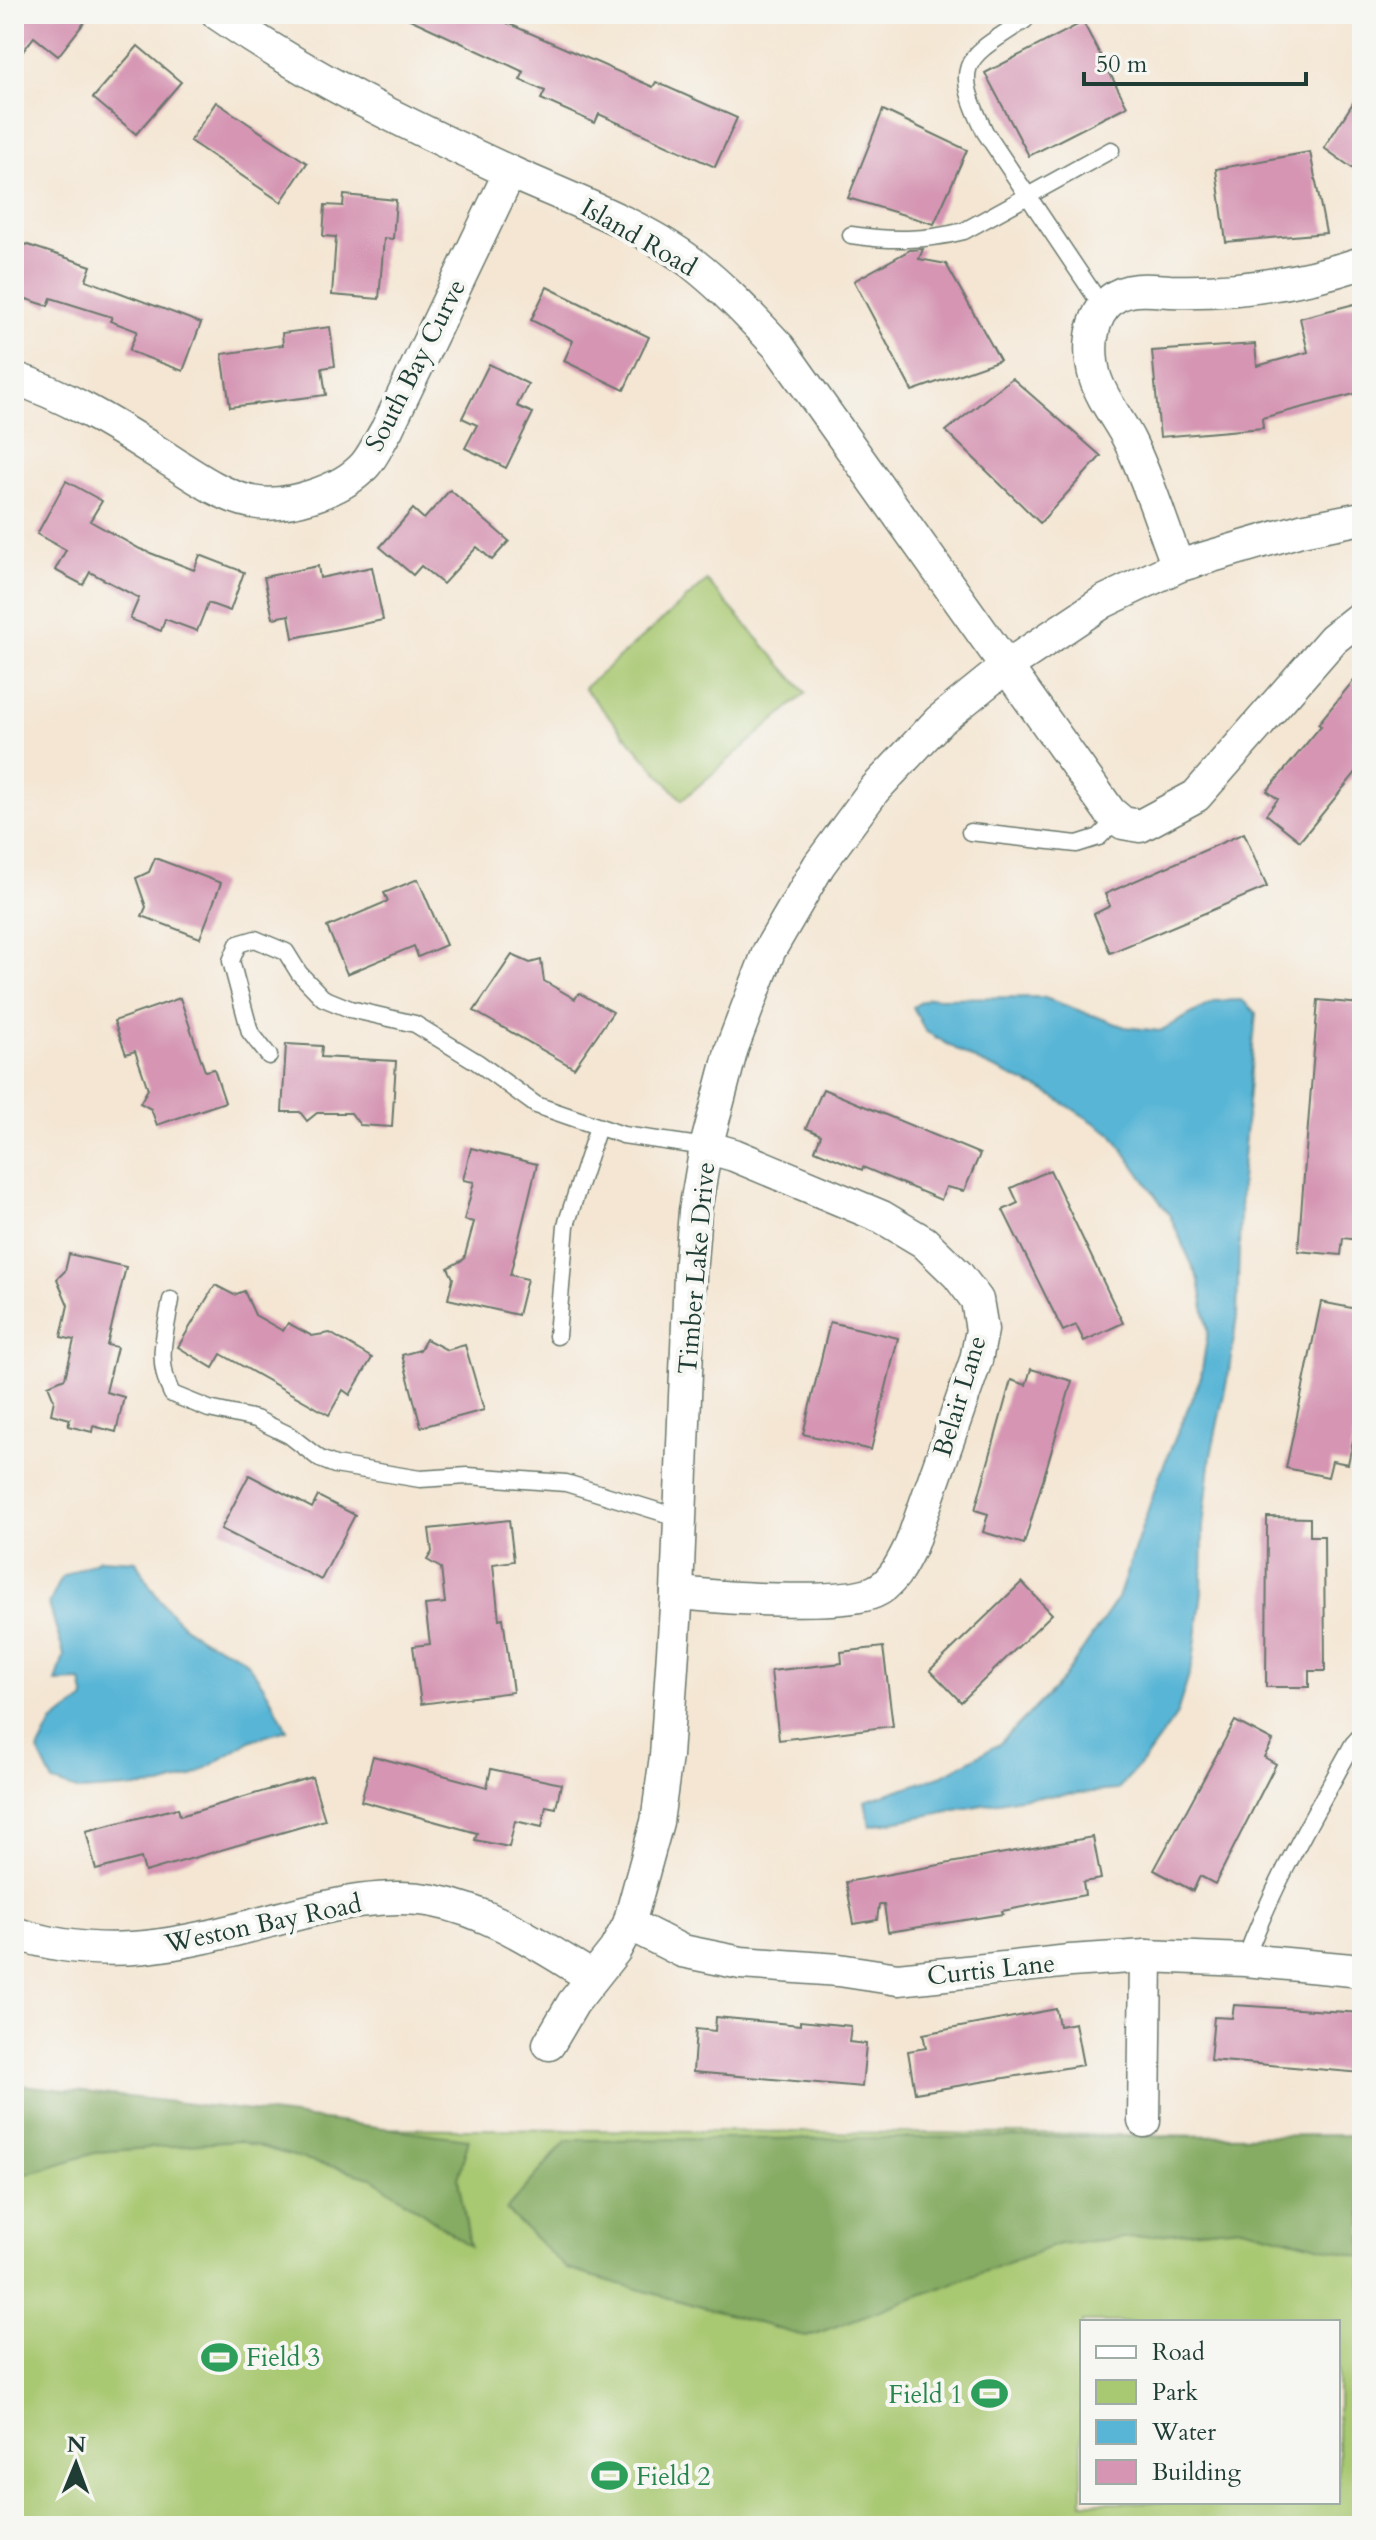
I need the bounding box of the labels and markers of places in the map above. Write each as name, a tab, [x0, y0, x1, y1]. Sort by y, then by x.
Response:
sports icon: Field 3	[201, 2338, 239, 2376]
place label: Field 3	[246, 2340, 321, 2375]
sports icon: Field 1	[970, 2375, 1008, 2413]
place label: Field 1	[888, 2377, 963, 2412]
sports icon: Field 2	[591, 2457, 629, 2495]
place label: Field 2	[636, 2459, 711, 2494]

